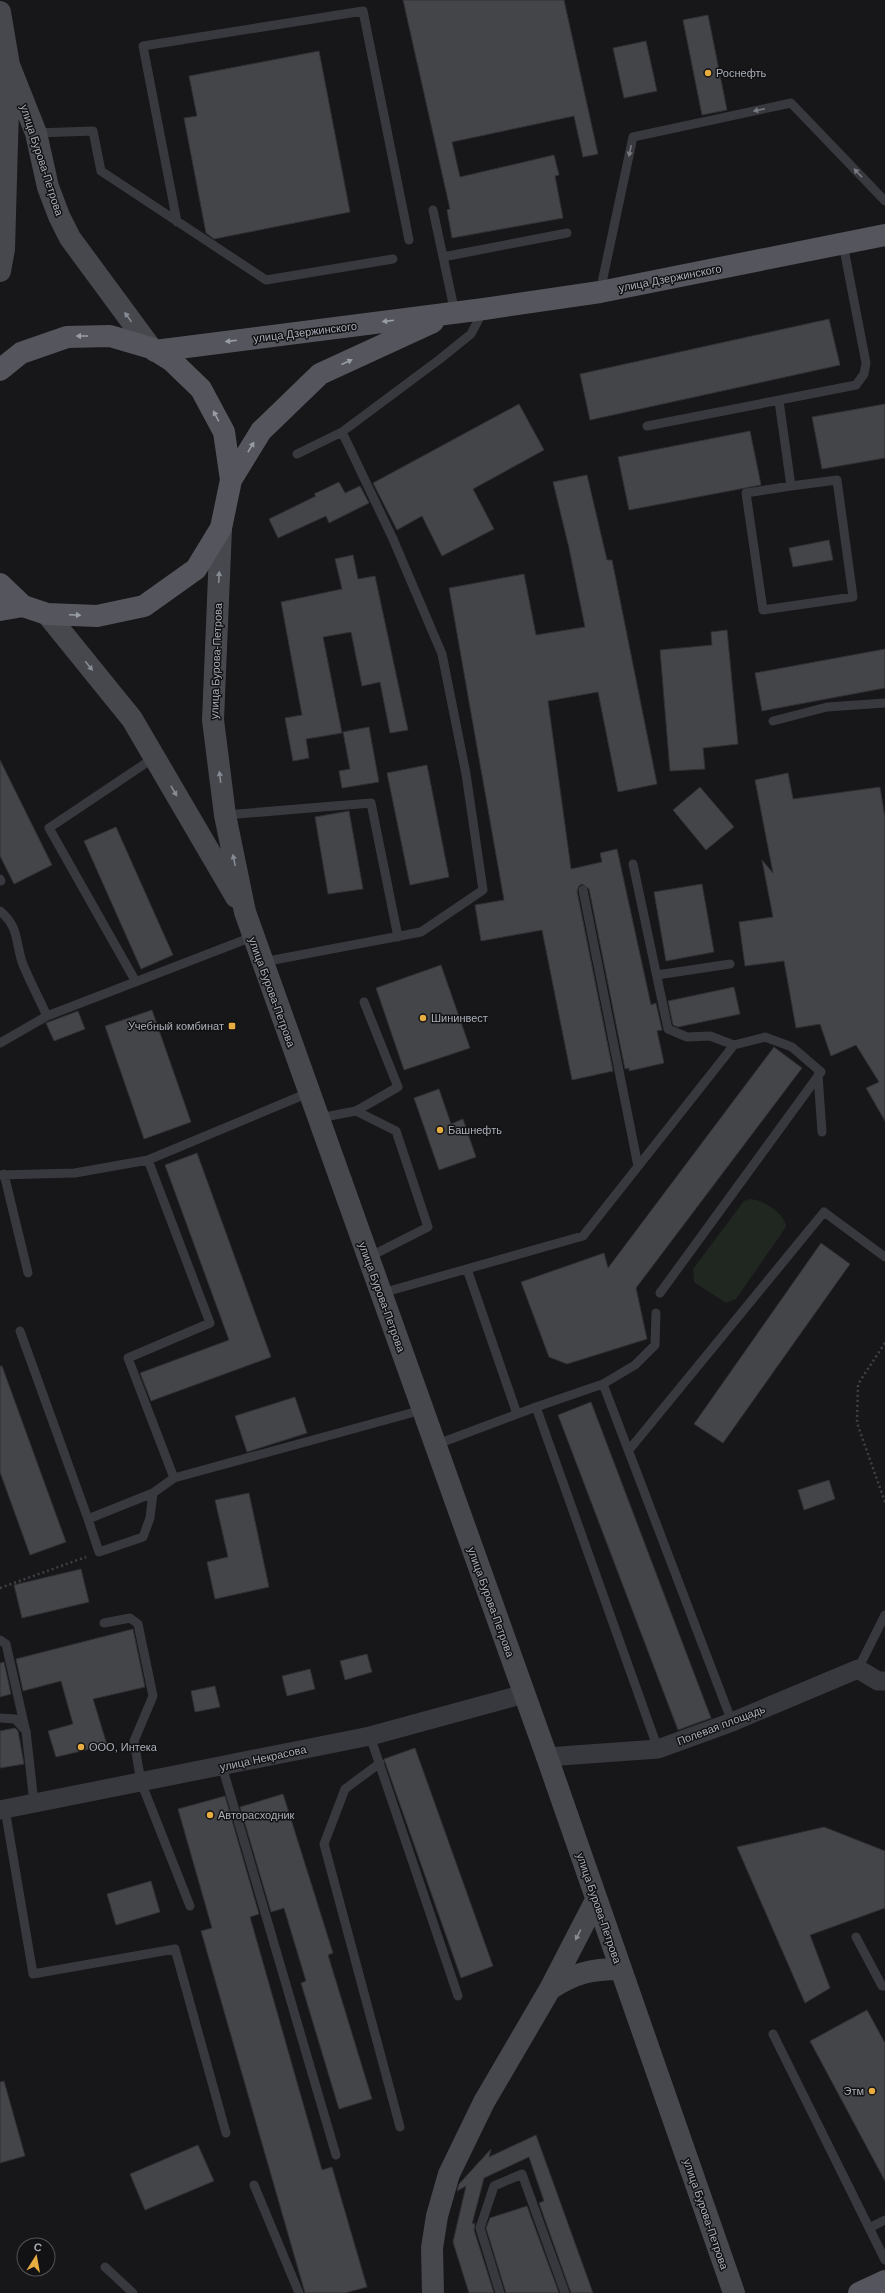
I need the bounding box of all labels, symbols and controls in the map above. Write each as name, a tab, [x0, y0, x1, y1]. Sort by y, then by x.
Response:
place label: Роснефть	[716, 67, 767, 79]
marker: Роснефть	[703, 68, 713, 78]
street label: улица Бурова-Петрова	[18, 103, 66, 218]
one-way arrow	[753, 107, 765, 113]
one-way arrow	[626, 145, 632, 157]
one-way arrow	[853, 168, 863, 178]
street label: улица Дзержинского	[618, 262, 722, 294]
one-way arrow	[124, 312, 132, 322]
one-way arrow	[382, 318, 394, 324]
street label: улица Дзержинского	[253, 320, 357, 344]
one-way arrow	[75, 333, 88, 339]
one-way arrow	[225, 338, 237, 345]
one-way arrow	[341, 359, 352, 365]
one-way arrow	[212, 410, 219, 422]
one-way arrow	[248, 441, 255, 453]
one-way arrow	[216, 570, 222, 583]
street label: улица Бурова-Петрова	[208, 602, 224, 719]
one-way arrow	[69, 612, 81, 619]
one-way arrow	[85, 660, 94, 671]
one-way arrow	[217, 771, 223, 783]
one-way arrow	[171, 785, 178, 797]
one-way arrow	[231, 854, 237, 867]
street label: улица Бурова-Петрова	[246, 935, 298, 1049]
place label: Шининвест	[431, 1012, 488, 1024]
marker: Шининвест	[418, 1013, 428, 1023]
place label: Учебный комбинат	[128, 1020, 224, 1032]
marker: Учебный комбинат	[227, 1021, 237, 1031]
place label: Башнефть	[448, 1124, 502, 1136]
marker: Башнефть	[435, 1125, 445, 1135]
street label: улица Бурова-Петрова	[356, 1240, 408, 1354]
street label: улица Бурова-Петрова	[465, 1545, 517, 1659]
street label: Полевая площадь	[675, 1703, 767, 1747]
place label: ООО, Интека	[89, 1741, 158, 1753]
marker: ООО, Интека	[76, 1742, 86, 1752]
street label: улица Некрасова	[219, 1743, 308, 1773]
place label: Авторасходник	[218, 1809, 295, 1821]
marker: Авторасходник	[205, 1810, 215, 1820]
street label: улица Бурова-Петрова	[574, 1851, 624, 1966]
one-way arrow	[575, 1929, 581, 1941]
place label: Этм	[843, 2085, 864, 2097]
marker: Этм	[867, 2086, 877, 2096]
street label: улица Бурова-Петрова	[681, 2157, 731, 2272]
north arrow	[16, 2237, 56, 2277]
text: С	[33, 2241, 43, 2254]

